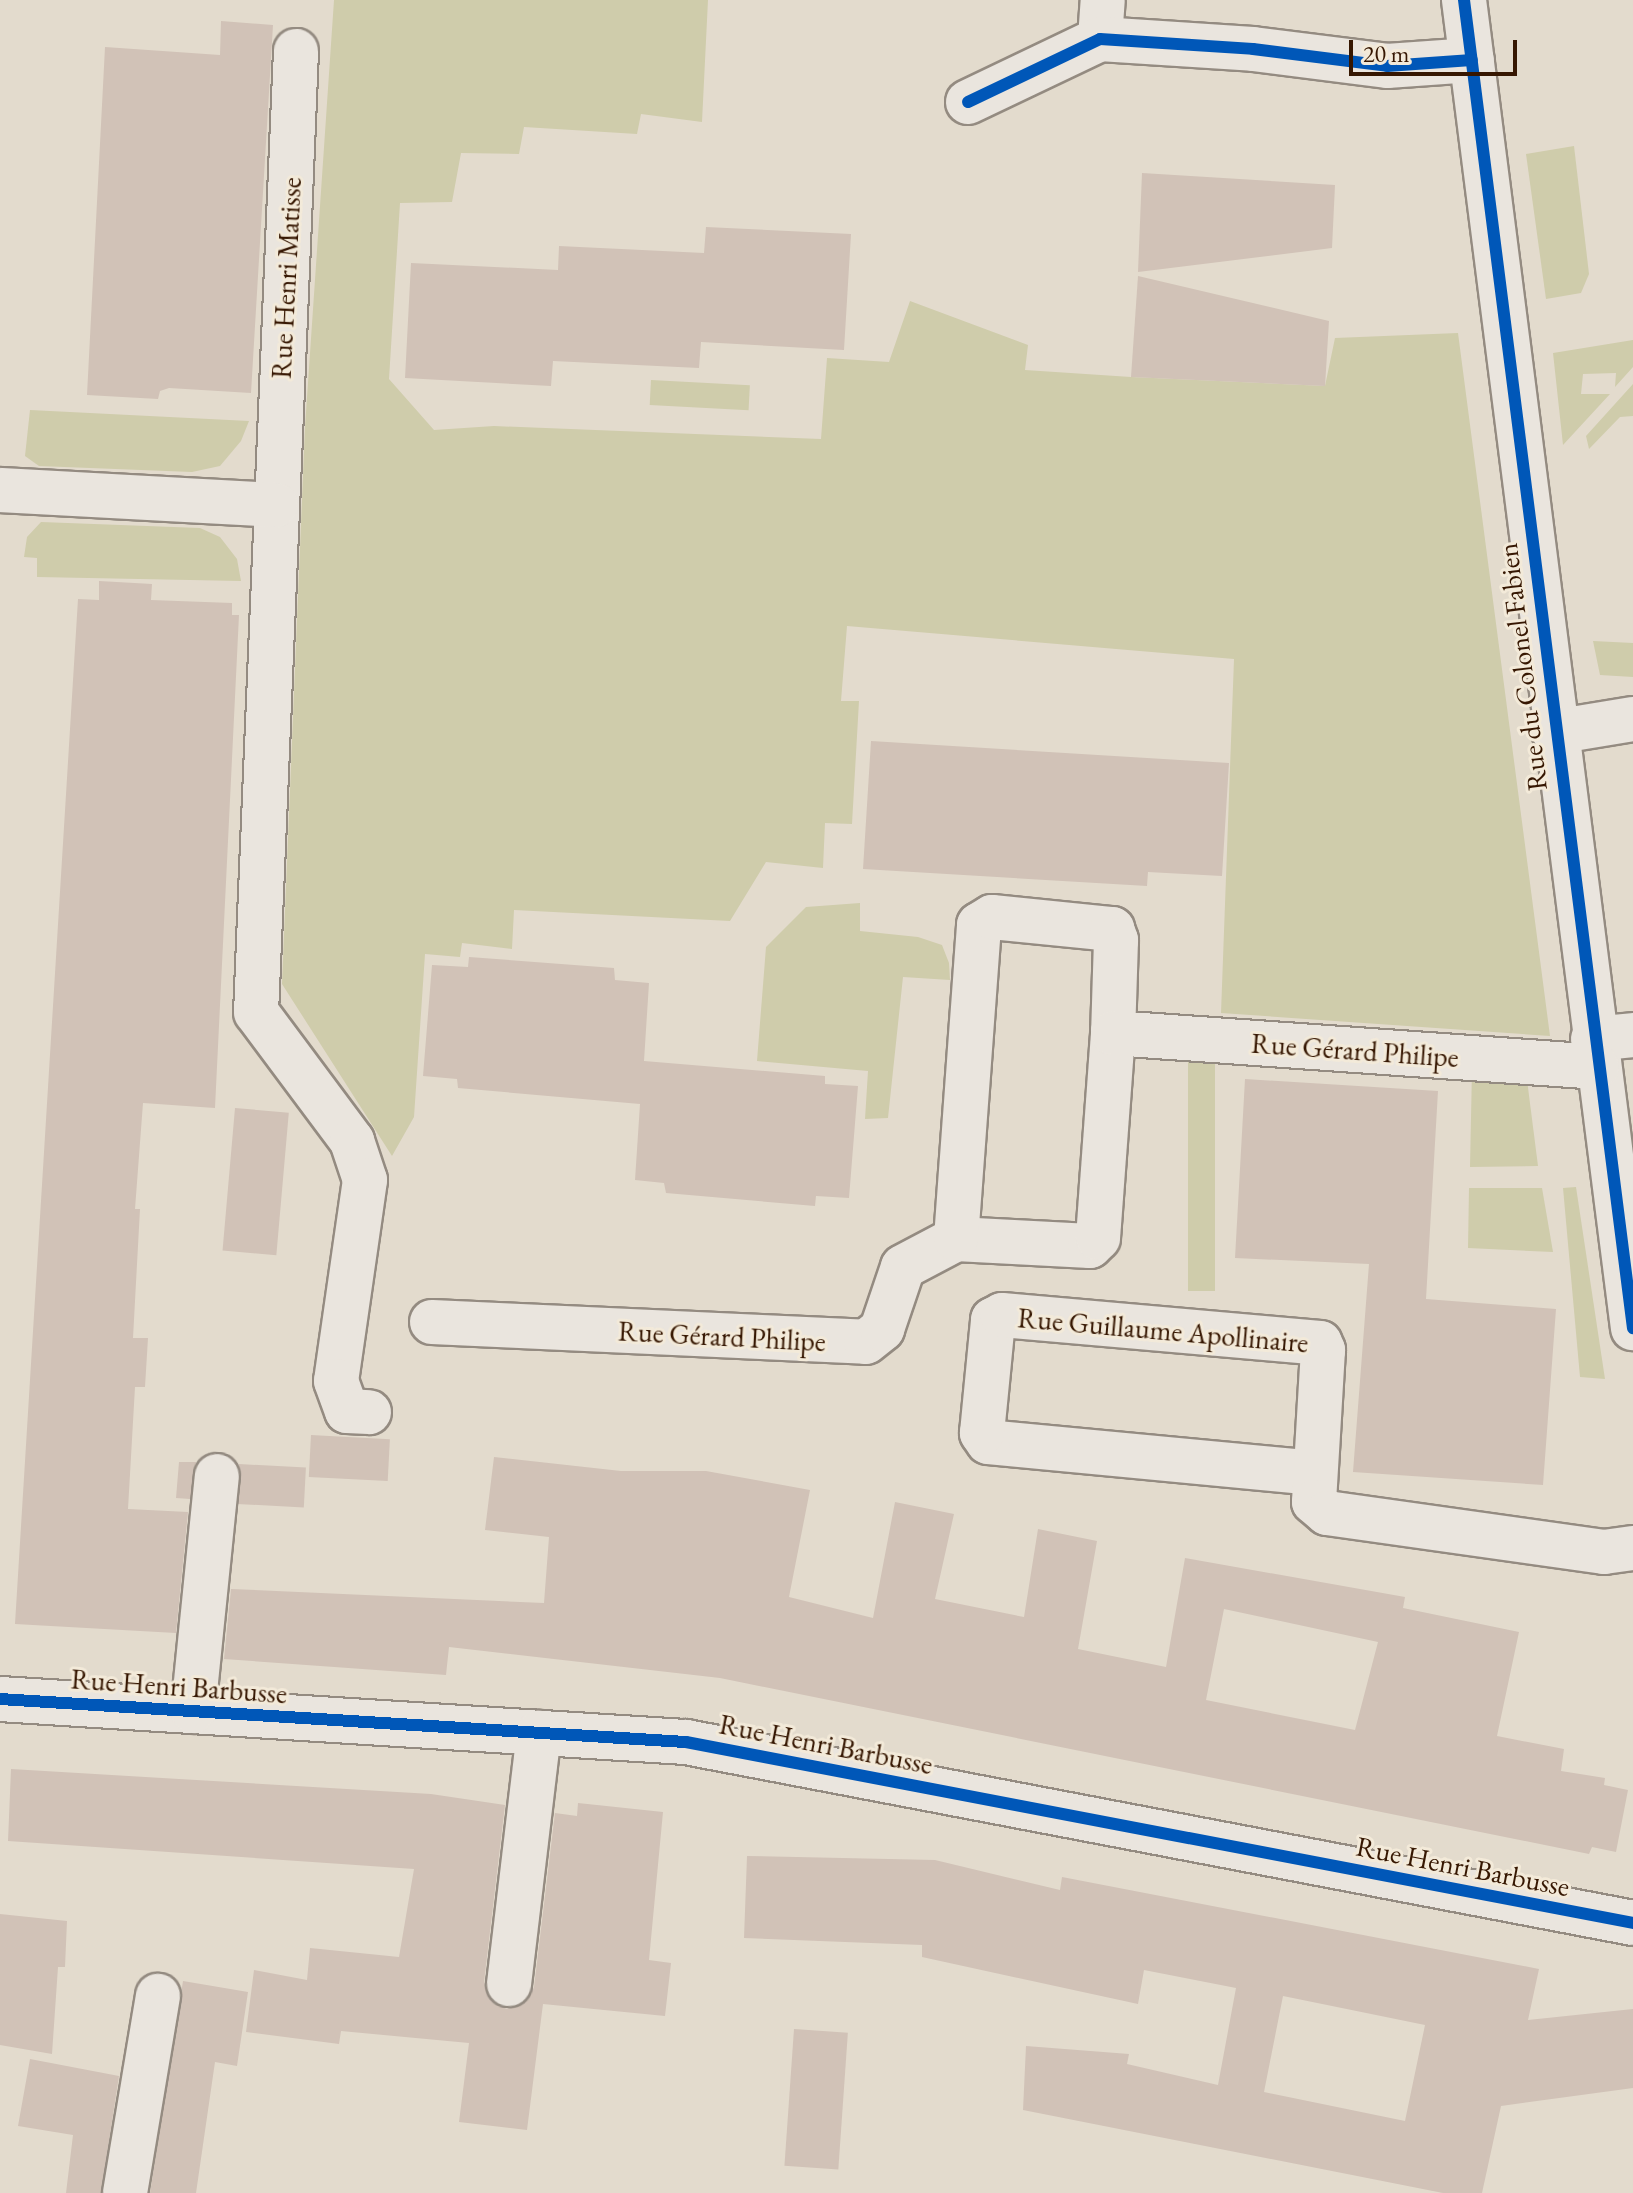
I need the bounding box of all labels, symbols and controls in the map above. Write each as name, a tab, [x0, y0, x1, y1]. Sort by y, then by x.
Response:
scale bar	[1353, 24, 1521, 74]
text: 20 m	[1363, 38, 1410, 69]
street label: Rue Henri Matisse	[264, 176, 308, 380]
street label: Rue du Colonel Fabien	[1490, 541, 1554, 793]
street label: Rue Gérard Philipe	[1250, 1026, 1460, 1074]
street label: Rue Guillaume Apollinaire	[1016, 1301, 1310, 1359]
street label: Rue Gérard Philipe	[617, 1314, 827, 1358]
street label: Rue Henri Barbusse	[70, 1662, 288, 1710]
street label: Rue Henri Barbusse	[716, 1707, 936, 1781]
street label: Rue Henri Barbusse	[1353, 1829, 1573, 1903]

